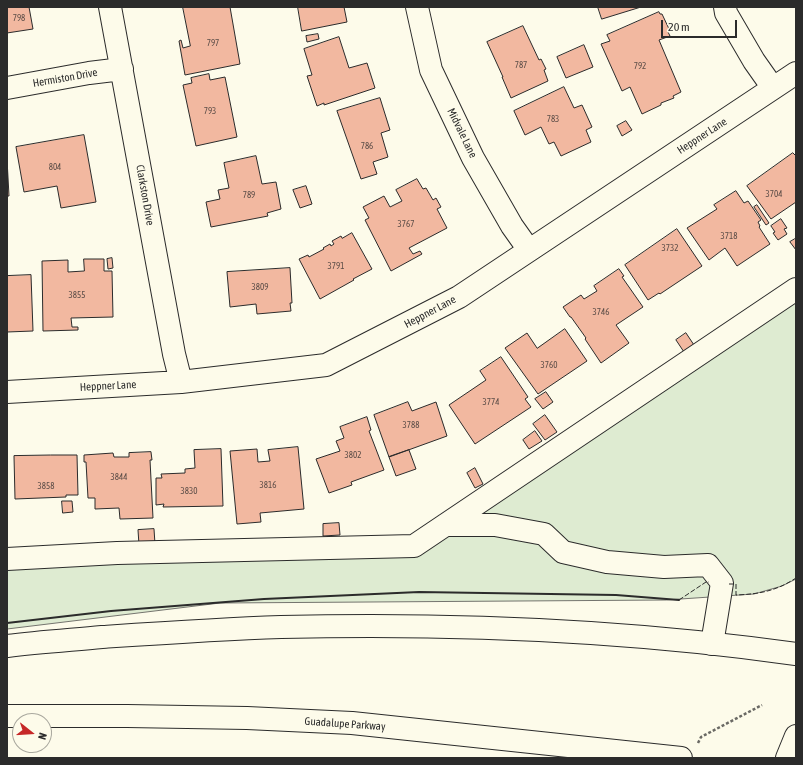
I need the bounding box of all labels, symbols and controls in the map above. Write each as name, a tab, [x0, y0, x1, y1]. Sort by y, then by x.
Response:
scale bar	[663, 12, 739, 38]
house number: 798	[13, 13, 25, 23]
text: 20 m	[668, 20, 690, 34]
house number: 797	[207, 38, 219, 48]
house number: 787	[515, 60, 527, 70]
house number: 792	[634, 61, 646, 71]
street label: Hermiston Drive	[32, 66, 98, 90]
house number: 793	[204, 106, 216, 116]
street label: Midvale Lane	[444, 106, 480, 160]
house number: 783	[547, 114, 559, 124]
street label: Heppner Lane	[675, 115, 729, 157]
house number: 786	[361, 141, 373, 151]
house number: 804	[49, 162, 61, 172]
street label: Clarkston Drive	[133, 164, 157, 226]
house number: 3704	[766, 189, 782, 199]
house number: 789	[243, 190, 255, 200]
house number: 3767	[398, 219, 414, 229]
house number: 3718	[721, 231, 737, 241]
house number: 3732	[662, 243, 678, 253]
house number: 3791	[328, 261, 344, 271]
house number: 3809	[252, 282, 268, 292]
house number: 3855	[69, 290, 85, 300]
street label: Heppner Lane	[402, 293, 458, 331]
house number: 3746	[593, 307, 609, 317]
house number: 3760	[541, 360, 557, 370]
street label: Heppner Lane	[79, 378, 137, 394]
house number: 3774	[483, 397, 499, 407]
house number: 3788	[403, 420, 419, 430]
house number: 3802	[345, 450, 361, 460]
house number: 3844	[111, 472, 127, 482]
house number: 3816	[260, 480, 276, 490]
house number: 3858	[38, 481, 54, 491]
house number: 3830	[181, 486, 197, 496]
north arrow	[12, 713, 52, 753]
street label: Guadalupe Parkway	[304, 715, 386, 733]
text: N	[36, 731, 49, 741]

